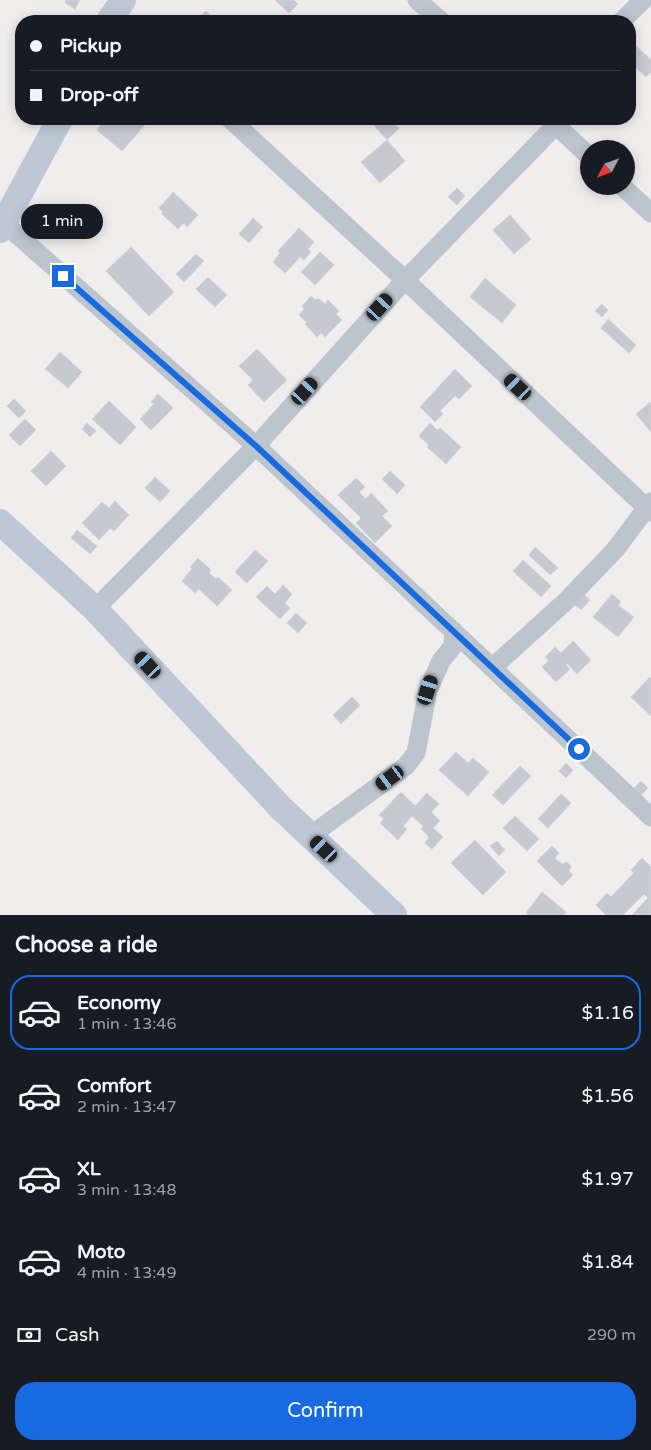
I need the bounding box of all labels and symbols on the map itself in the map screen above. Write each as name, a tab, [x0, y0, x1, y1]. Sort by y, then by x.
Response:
north arrow	[580, 140, 635, 195]
callout: 1 min	[22, 204, 104, 238]
route end	[52, 265, 74, 287]
car	[364, 291, 395, 323]
car	[501, 371, 534, 403]
car	[289, 375, 320, 407]
car	[132, 649, 163, 681]
car	[416, 673, 439, 707]
route start	[568, 738, 590, 760]
car	[373, 763, 406, 793]
car	[307, 833, 340, 865]

